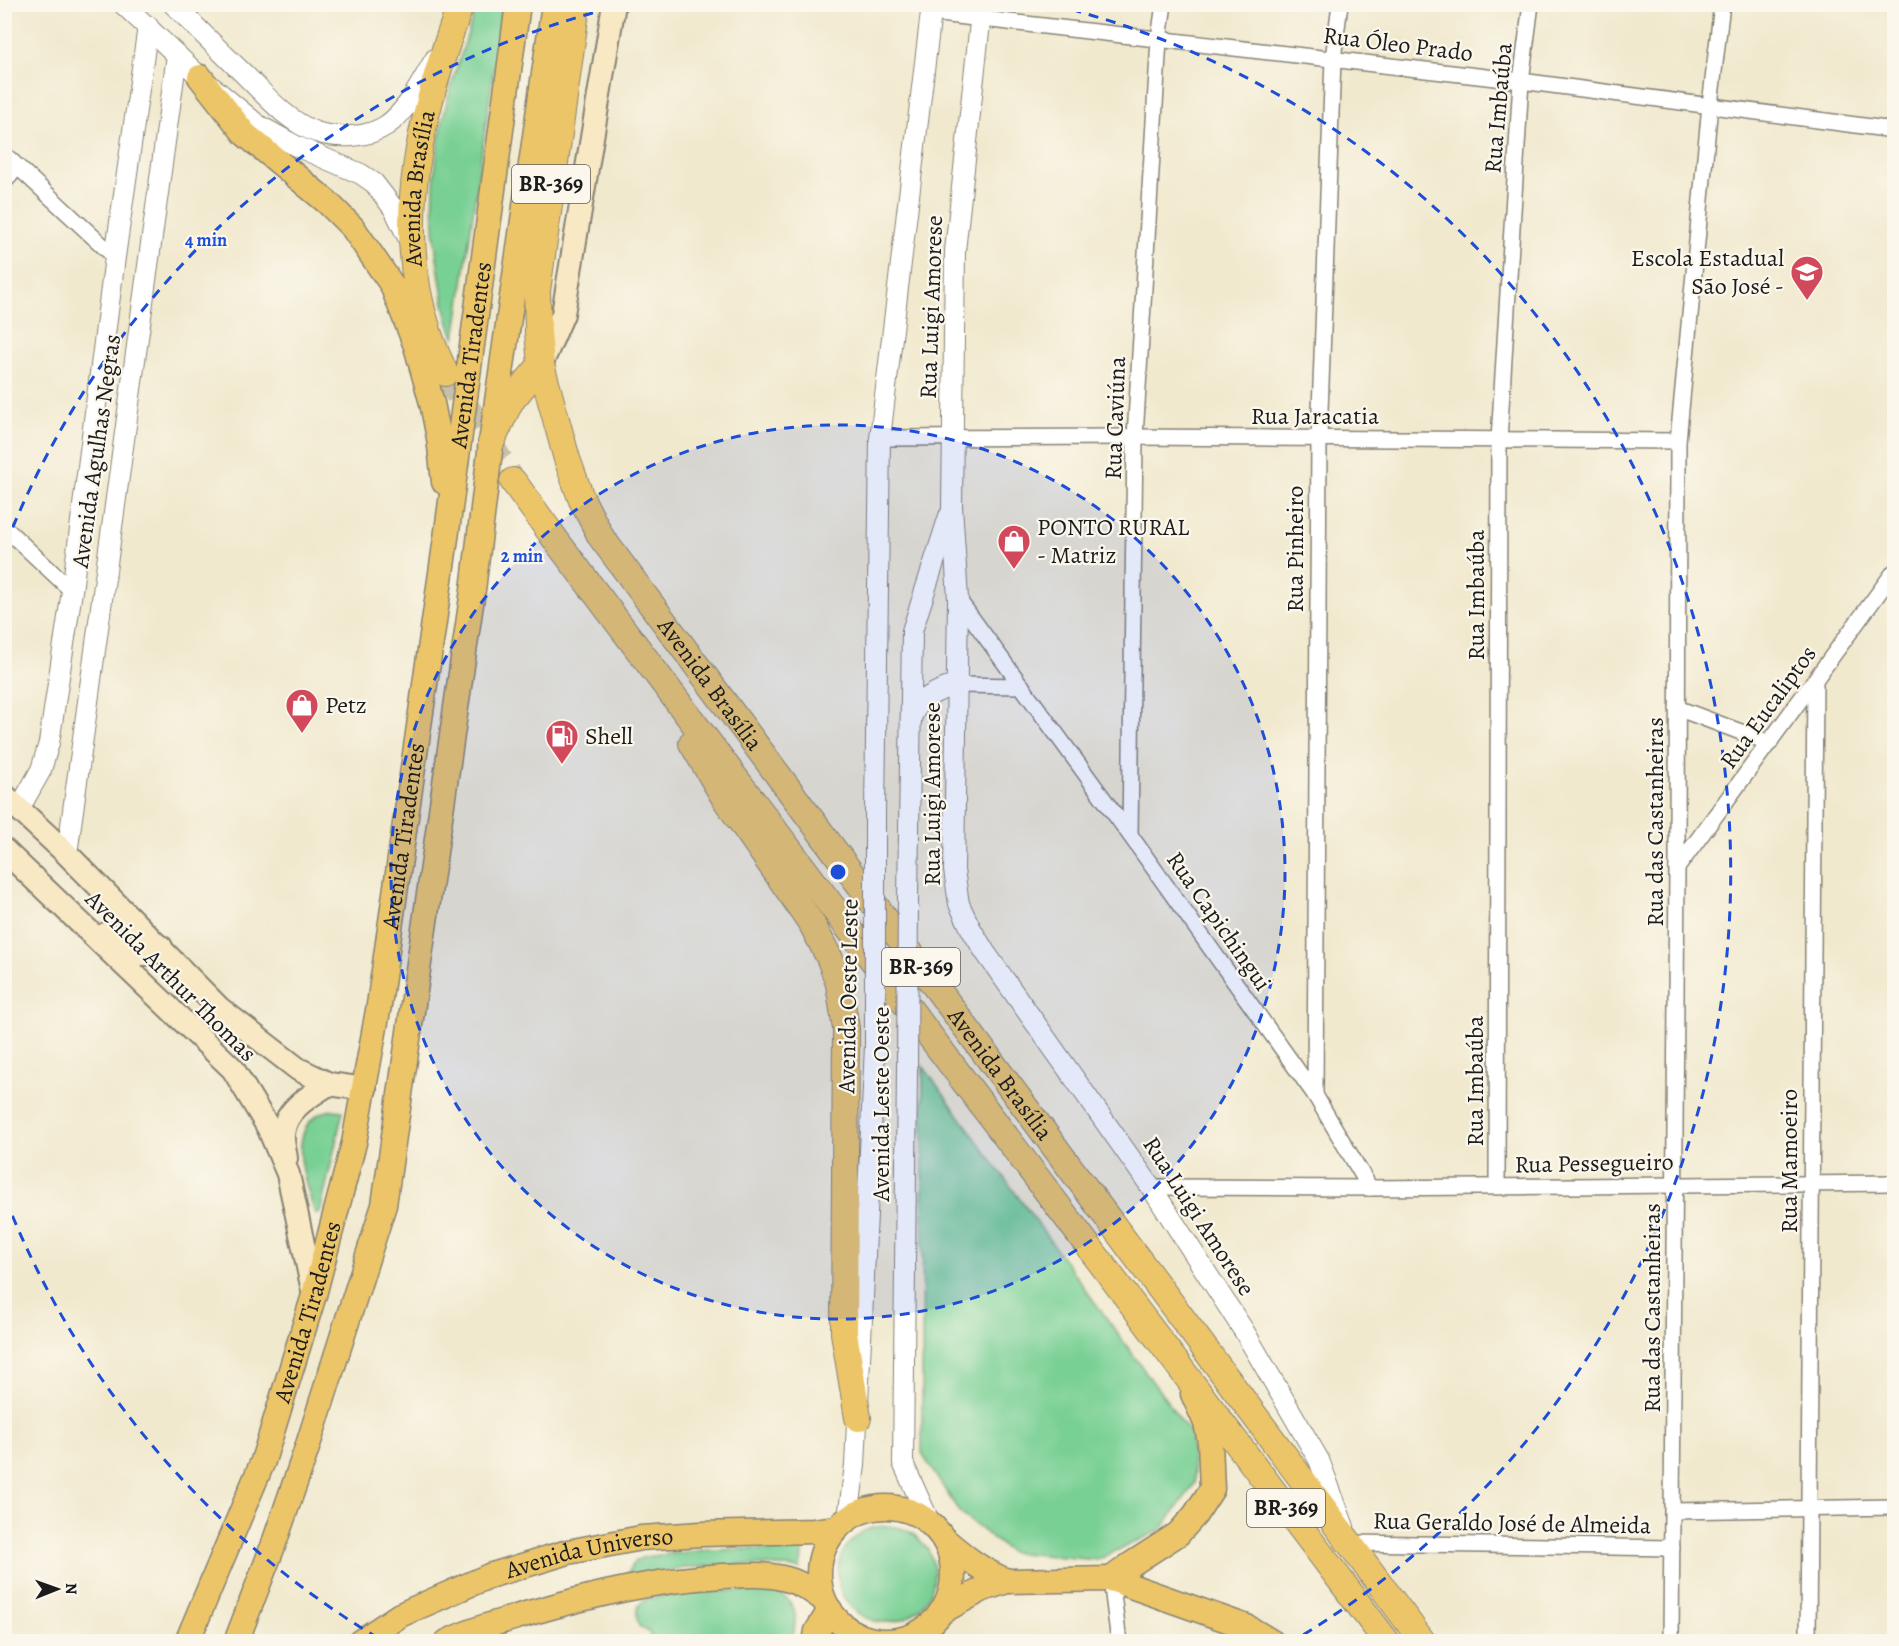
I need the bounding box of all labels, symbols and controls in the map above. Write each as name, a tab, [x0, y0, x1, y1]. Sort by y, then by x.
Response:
street label: Rua Óleo Prado	[1321, 19, 1475, 69]
street label: Rua Imbaúba	[1476, 41, 1520, 175]
street label: Avenida Brasília	[396, 106, 443, 269]
road number: BR-369	[512, 165, 590, 203]
street label: Rua Luigi Amorese	[912, 215, 950, 399]
text: 4 min	[185, 228, 227, 252]
place label: Escola Estadual São José -	[1631, 242, 1784, 302]
school or university icon: Escola Estadual São José -	[1789, 254, 1825, 301]
street label: Avenida Tiradentes	[442, 260, 499, 451]
street label: Avenida Agulhas Negras	[64, 332, 128, 571]
street label: Rua Caviúna	[1097, 355, 1133, 480]
street label: Rua Jaracatia	[1251, 400, 1380, 432]
street label: Rua Pinheiro	[1279, 485, 1311, 613]
place label: PONTO RURAL - Matriz	[1037, 511, 1190, 571]
shop icon: PONTO RURAL - Matriz	[996, 523, 1032, 570]
street label: Rua Imbaúba	[1460, 529, 1492, 661]
text: 2 min	[501, 544, 543, 568]
street label: Avenida Brasília	[650, 610, 771, 758]
street label: Rua Eucaliptos	[1712, 639, 1824, 775]
shop icon: Petz	[284, 687, 320, 734]
place label: Petz	[325, 689, 367, 721]
street label: Rua Luigi Amorese	[916, 702, 948, 886]
street label: Rua das Castanheiras	[1639, 717, 1671, 927]
fuel station icon: Shell	[544, 718, 580, 765]
place label: Shell	[585, 720, 633, 752]
street label: Avenida Tiradentes	[374, 741, 432, 932]
street label: Rua Capichingui	[1159, 845, 1279, 997]
centre of rings	[828, 862, 848, 882]
street label: Avenida Arthur Thomas	[78, 883, 264, 1069]
street label: Avenida Oeste Leste	[830, 898, 866, 1095]
road number: BR-369	[882, 948, 960, 986]
street label: Avenida Brasília	[940, 1000, 1061, 1148]
street label: Avenida Leste Oeste	[865, 1007, 897, 1203]
street label: Rua Imbaúba	[1459, 1015, 1491, 1147]
street label: Rua Mamoeiro	[1773, 1089, 1805, 1233]
street label: Rua Luigi Amorese	[1136, 1130, 1262, 1302]
street label: Rua Pessegueiro	[1514, 1146, 1674, 1180]
street label: Rua das Castanheiras	[1636, 1203, 1668, 1413]
street label: Avenida Tiradentes	[266, 1217, 349, 1408]
road number: BR-369	[1247, 1489, 1325, 1527]
street label: Rua Geraldo José de Almeida	[1373, 1505, 1652, 1541]
street label: Avenida Universo	[501, 1520, 674, 1586]
north arrow	[27, 1559, 87, 1619]
text: N	[60, 1583, 82, 1595]

